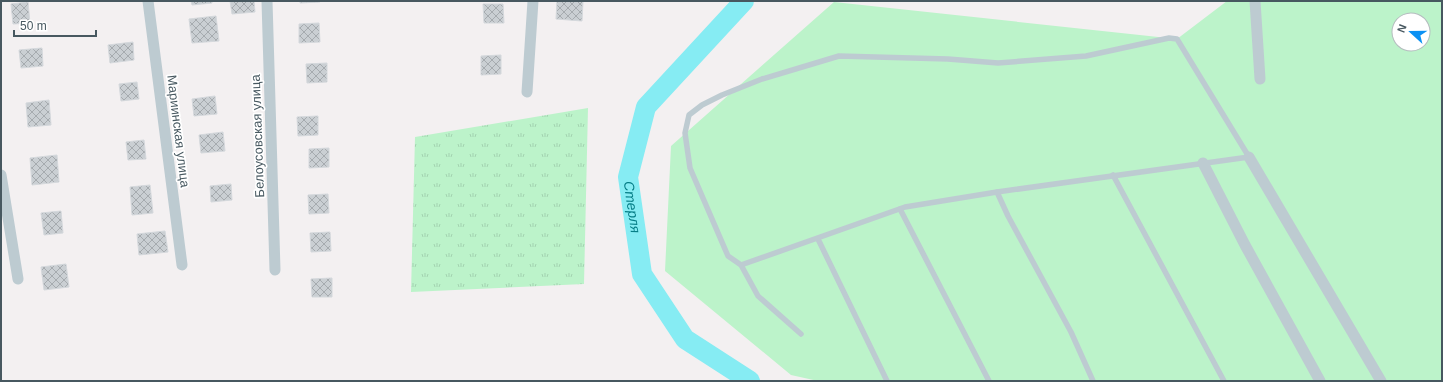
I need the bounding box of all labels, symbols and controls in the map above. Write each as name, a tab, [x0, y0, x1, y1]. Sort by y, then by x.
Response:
scale bar	[14, 12, 96, 38]
north arrow	[1391, 12, 1431, 52]
text: 50 m	[20, 19, 47, 33]
text: N	[1395, 23, 1409, 34]
street label: Белоусовская улица	[248, 73, 267, 198]
street label: Мариинская улица	[164, 74, 193, 189]
water label: Стерля	[621, 180, 644, 235]

